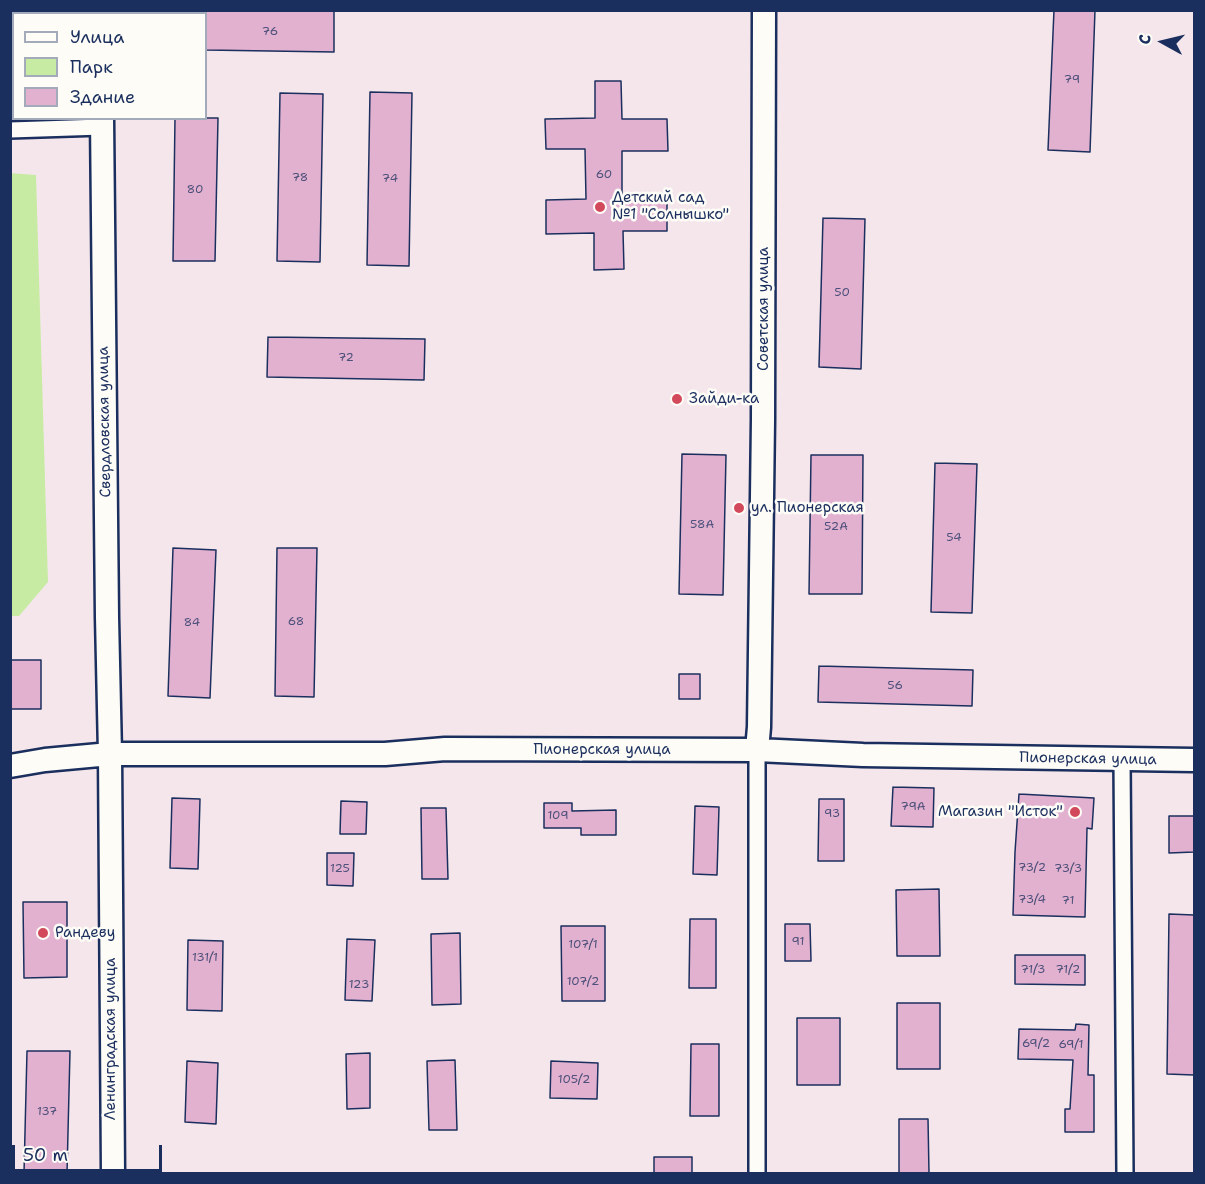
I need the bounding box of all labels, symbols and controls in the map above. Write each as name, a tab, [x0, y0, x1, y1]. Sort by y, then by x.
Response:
legend	[12, 12, 207, 120]
north arrow	[1133, 12, 1193, 72]
text: Улица	[70, 25, 124, 49]
house number: 76	[262, 25, 278, 39]
text: С	[1134, 33, 1156, 46]
text: Парк	[70, 55, 113, 79]
house number: 79	[1064, 73, 1080, 87]
text: Здание	[70, 85, 135, 109]
house number: 60	[596, 168, 612, 182]
house number: 78	[292, 171, 308, 185]
house number: 74	[382, 172, 398, 186]
house number: 80	[187, 183, 203, 197]
place label: Детский сад №1 "Солнышко"	[612, 189, 729, 224]
marker: Детский сад №1 "Солнышко"	[593, 200, 607, 214]
street label: Советская улица	[755, 247, 773, 371]
house number: 50	[834, 286, 850, 300]
street label: Свердловская улица	[95, 346, 115, 498]
house number: 72	[338, 351, 354, 365]
place label: Зайди-ка	[689, 390, 759, 408]
marker: Зайди-ка	[670, 392, 684, 406]
place label: ул. Пионерская	[751, 499, 864, 517]
marker: ул. Пионерская	[732, 501, 746, 515]
house number: 58А	[690, 518, 714, 532]
house number: 52А	[824, 520, 848, 534]
house number: 54	[946, 531, 962, 545]
house number: 68	[288, 615, 304, 629]
house number: 84	[184, 616, 200, 630]
house number: 56	[887, 679, 903, 693]
street label: Пионерская улица	[533, 741, 671, 759]
street label: Пионерская улица	[1019, 749, 1157, 769]
house number: 79А	[900, 800, 926, 814]
place label: Магазин "Исток"	[938, 803, 1063, 821]
marker: Магазин "Исток"	[1068, 805, 1082, 819]
house number: 93	[824, 807, 840, 821]
house number: 109	[547, 809, 569, 823]
house number: 73/2	[1018, 861, 1046, 875]
house number: 125	[330, 862, 350, 876]
house number: 73/3	[1054, 862, 1082, 876]
house number: 73/4	[1018, 893, 1046, 907]
house number: 71	[1062, 894, 1074, 908]
place label: Рандеву	[55, 924, 115, 942]
marker: Рандеву	[36, 926, 50, 940]
house number: 91	[791, 935, 805, 949]
house number: 107/1	[568, 938, 598, 952]
house number: 131/1	[192, 951, 218, 965]
street label: Ленинградская улица	[102, 958, 120, 1120]
house number: 71/3	[1020, 963, 1046, 977]
house number: 71/2	[1056, 963, 1080, 977]
house number: 107/2	[567, 975, 599, 989]
house number: 123	[349, 978, 369, 992]
house number: 69/2	[1022, 1037, 1050, 1051]
house number: 69/1	[1058, 1038, 1084, 1052]
house number: 105/2	[558, 1073, 590, 1087]
house number: 137	[37, 1105, 57, 1119]
scale bar	[15, 1133, 165, 1171]
text: 50 m	[23, 1143, 68, 1167]

